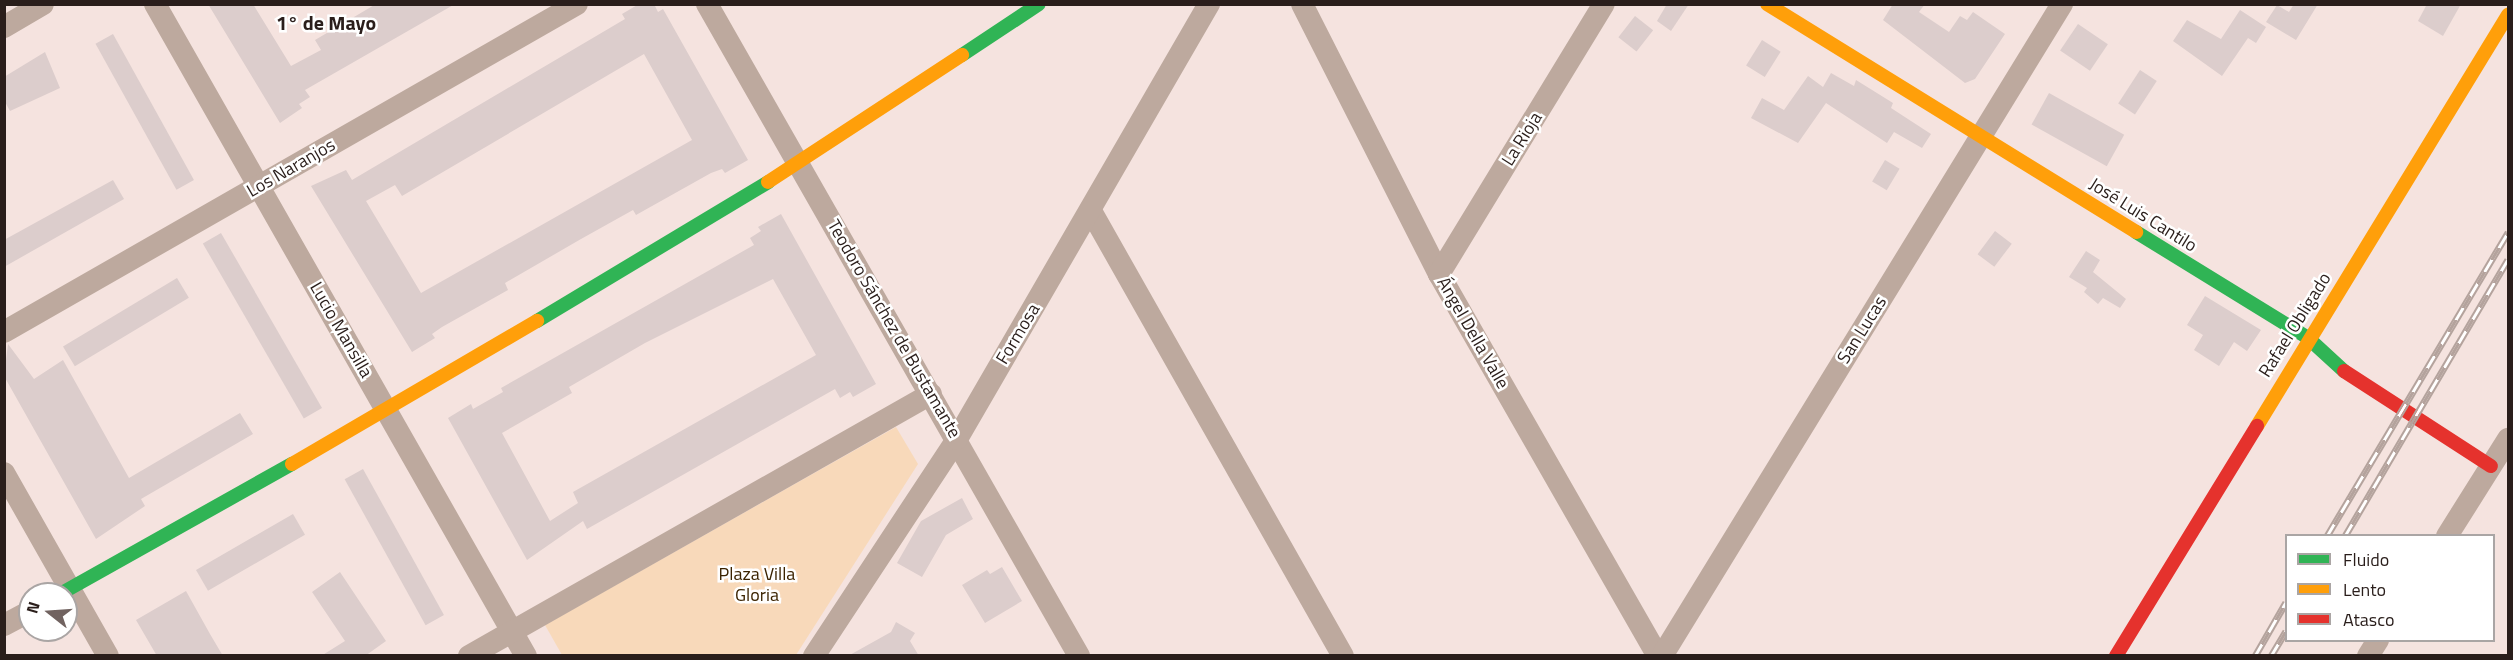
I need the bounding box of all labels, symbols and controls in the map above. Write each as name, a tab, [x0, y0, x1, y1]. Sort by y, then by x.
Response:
district label: 1° de Mayo	[276, 10, 376, 34]
street label: La Rioja	[1497, 108, 1547, 170]
street label: Los Naranjos	[243, 134, 339, 202]
street label: José Luis Cantilo	[2085, 173, 2201, 257]
street label: Teodoro Sánchez de Bustamante	[823, 216, 965, 442]
street label: Rafael Obligado	[2254, 269, 2336, 381]
street label: Ángel Della Valle	[1432, 273, 1514, 393]
street label: Lucio Mansilla	[305, 278, 377, 382]
street label: San Lucas	[1833, 292, 1891, 368]
street label: Formosa	[992, 300, 1044, 368]
legend	[2285, 534, 2495, 642]
text: Fluido	[2343, 546, 2389, 573]
park label: Plaza Villa Gloria	[719, 564, 795, 606]
text: Lento	[2343, 576, 2386, 603]
north arrow	[18, 582, 78, 642]
text: N	[20, 599, 46, 616]
text: Atasco	[2343, 606, 2394, 633]

